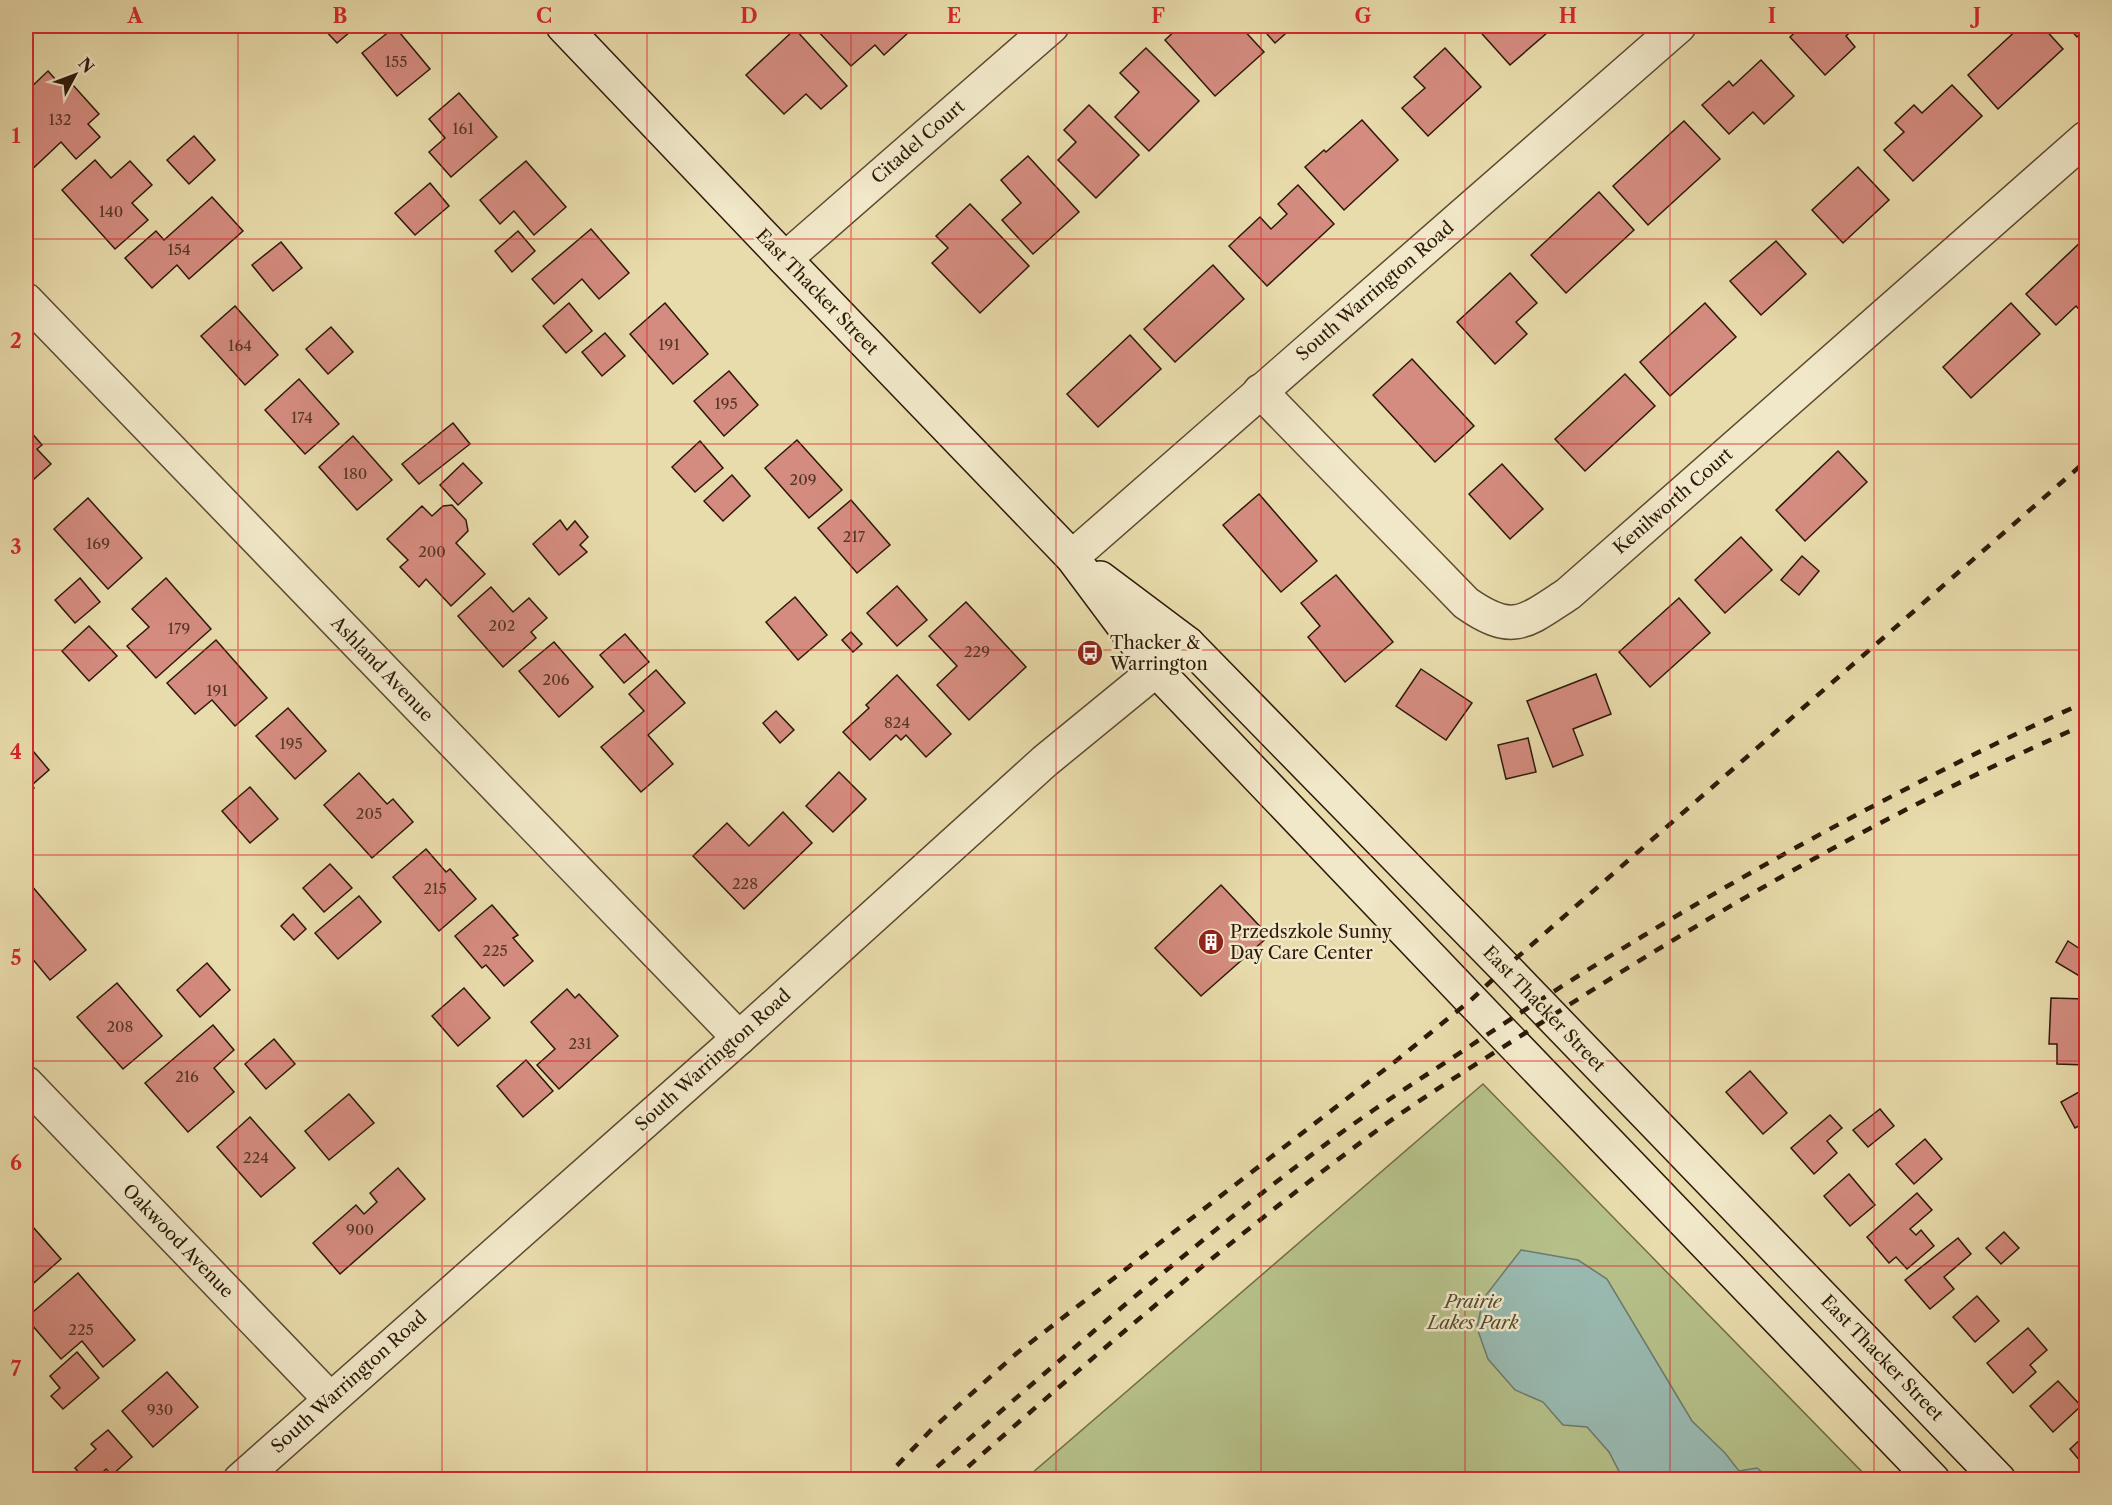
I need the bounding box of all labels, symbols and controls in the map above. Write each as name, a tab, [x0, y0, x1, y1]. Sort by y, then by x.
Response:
text: A	[126, 4, 143, 28]
text: B	[333, 4, 348, 28]
text: C	[536, 4, 552, 28]
text: D	[740, 4, 758, 28]
text: E	[947, 4, 961, 28]
text: F	[1151, 4, 1165, 28]
text: G	[1355, 4, 1372, 28]
text: H	[1559, 4, 1577, 28]
text: I	[1768, 4, 1776, 28]
text: J	[1969, 4, 1981, 28]
north arrow	[45, 45, 105, 105]
house number: 155	[385, 52, 407, 71]
text: N	[74, 53, 98, 77]
street label: Citadel Court	[867, 95, 970, 188]
house number: 132	[48, 110, 72, 129]
house number: 161	[452, 119, 474, 138]
text: 1	[12, 124, 21, 148]
house number: 140	[99, 202, 123, 221]
street label: South Warrington Road	[1292, 217, 1458, 365]
street label: East Thacker Street	[751, 224, 883, 360]
house number: 154	[167, 240, 191, 259]
text: 2	[10, 329, 22, 353]
house number: 191	[658, 335, 680, 354]
house number: 164	[228, 336, 252, 355]
house number: 195	[714, 394, 738, 413]
house number: 174	[291, 408, 313, 427]
street label: Kenilworth Court	[1609, 443, 1738, 559]
house number: 180	[343, 464, 367, 483]
house number: 209	[790, 470, 816, 489]
house number: 217	[843, 527, 866, 546]
house number: 169	[86, 534, 110, 553]
text: 3	[10, 535, 22, 559]
house number: 200	[418, 542, 446, 561]
street label: Ashland Avenue	[326, 611, 438, 726]
house number: 202	[489, 616, 515, 635]
house number: 179	[168, 619, 190, 638]
place label: Thacker & Warrington	[1109, 632, 1208, 675]
bus stop icon: Thacker & Warrington	[1075, 638, 1105, 668]
house number: 229	[964, 642, 990, 661]
house number: 206	[543, 670, 570, 689]
house number: 191	[206, 681, 228, 700]
house number: 824	[884, 713, 910, 732]
house number: 195	[279, 734, 303, 753]
text: 4	[10, 740, 22, 764]
house number: 205	[356, 804, 382, 823]
house number: 228	[732, 874, 758, 893]
house number: 215	[423, 879, 447, 898]
place label: Przedszkole Sunny Day Care Center	[1230, 921, 1393, 964]
building icon: Przedszkole Sunny Day Care Center	[1196, 927, 1226, 957]
house number: 225	[482, 941, 508, 960]
street label: East Thacker Street	[1478, 941, 1610, 1077]
text: 5	[10, 946, 22, 970]
street label: South Warrington Road	[631, 984, 795, 1136]
house number: 208	[106, 1017, 134, 1036]
house number: 231	[568, 1034, 592, 1053]
house number: 216	[175, 1067, 199, 1086]
house number: 224	[243, 1148, 269, 1167]
text: 6	[10, 1151, 22, 1175]
street label: Oakwood Avenue	[118, 1179, 238, 1303]
house number: 900	[346, 1220, 374, 1239]
street label: East Thacker Street	[1816, 1290, 1948, 1426]
park label: Prairie Lakes Park	[1426, 1291, 1519, 1334]
street label: South Warrington Road	[267, 1306, 431, 1458]
house number: 225	[68, 1320, 94, 1339]
text: 7	[11, 1357, 22, 1381]
house number: 930	[147, 1400, 173, 1419]

